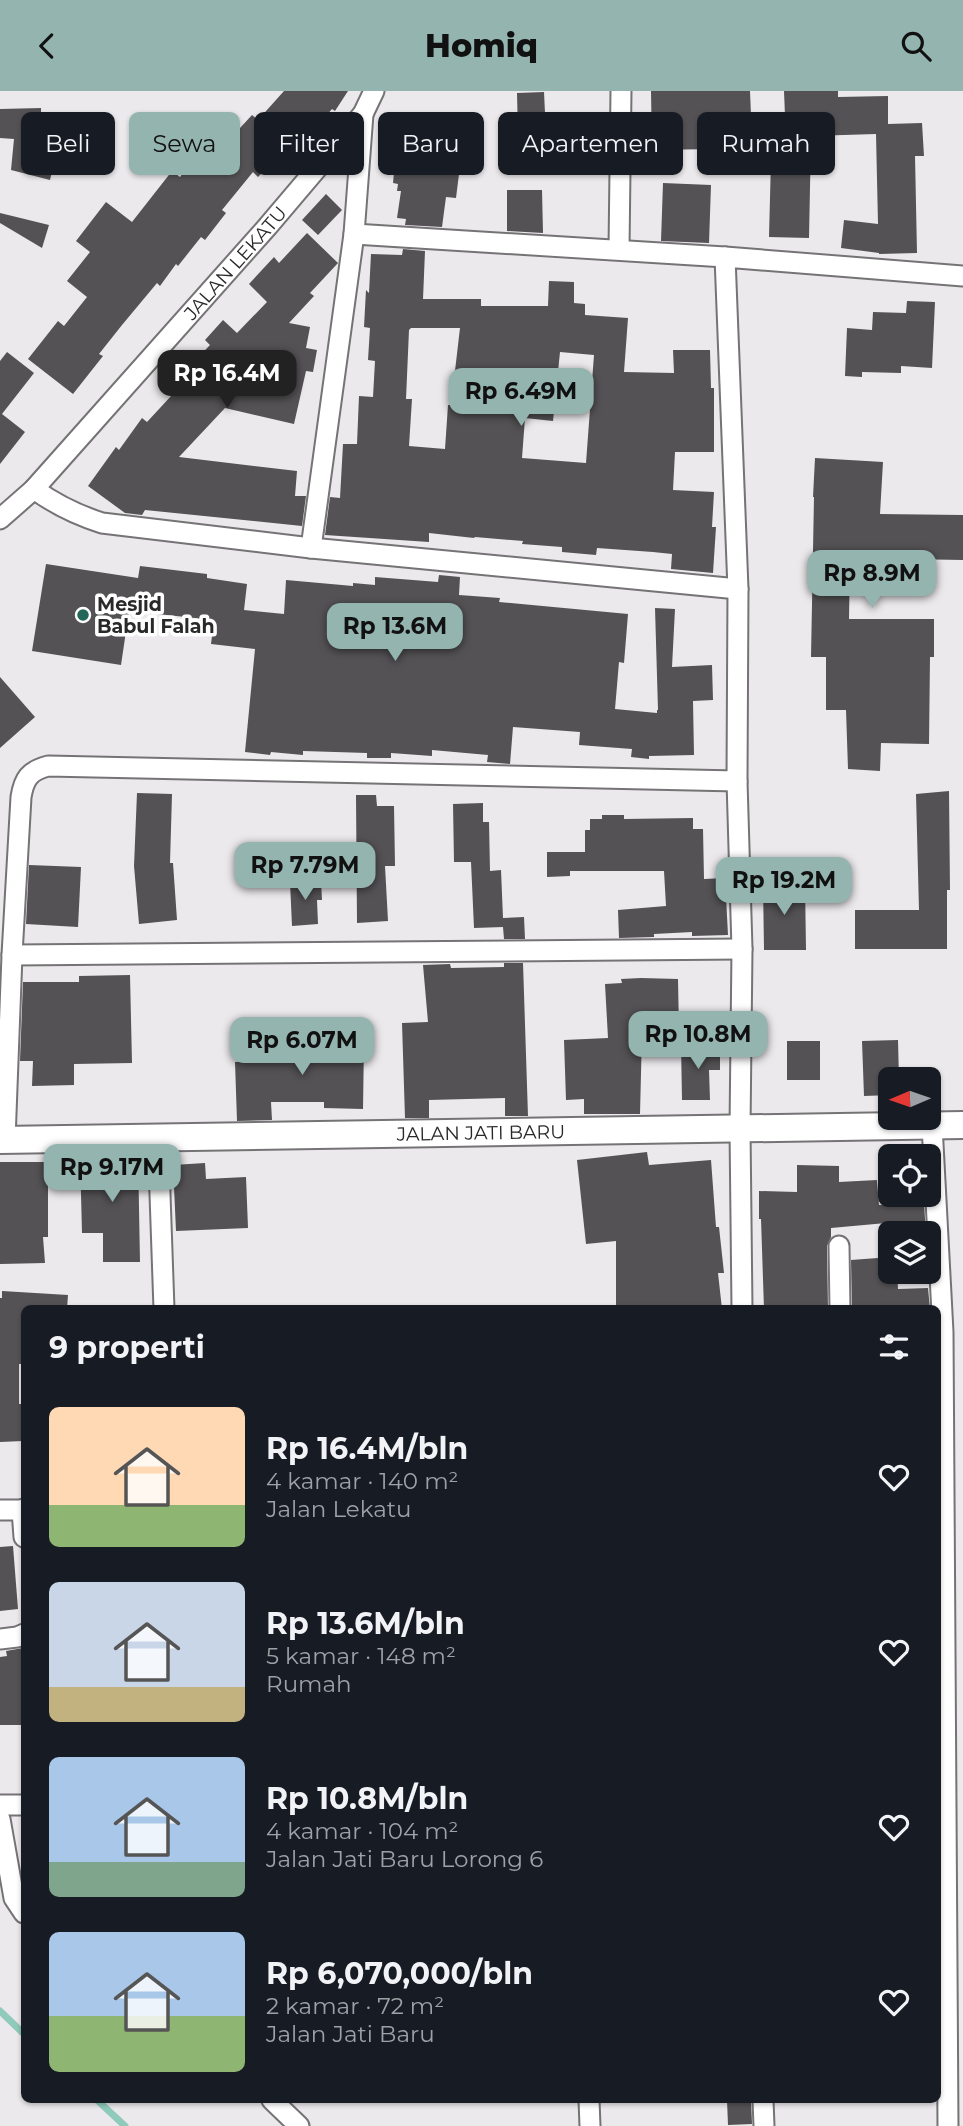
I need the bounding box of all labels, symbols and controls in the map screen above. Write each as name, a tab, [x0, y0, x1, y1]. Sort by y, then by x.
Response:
text: Homiq	[425, 26, 538, 65]
icon: back	[28, 27, 66, 65]
icon: search	[897, 27, 935, 65]
chip: Beli	[21, 112, 115, 175]
chip: Sewa	[129, 112, 240, 175]
chip: Filter	[254, 112, 364, 175]
chip: Baru	[378, 112, 484, 175]
chip: Apartemen	[498, 112, 683, 175]
chip: Rumah	[697, 112, 835, 175]
street label: JALAN LEKATU	[179, 202, 292, 325]
pin: Rp 16.4M	[155, 351, 299, 410]
text: Rp 16.4M	[173, 359, 281, 387]
pin: Rp 6.49M	[449, 369, 593, 428]
text: Rp 6.49M	[465, 377, 577, 405]
pin: Rp 8.9M	[807, 551, 937, 610]
text: Rp 8.9M	[823, 559, 921, 587]
place label: Mesjid Babul Falah	[97, 593, 215, 638]
pin: Rp 13.6M	[323, 603, 467, 663]
marker: Mesjid Babul Falah	[75, 607, 91, 623]
text: Rp 13.6M	[343, 612, 447, 640]
pin: Rp 7.79M	[233, 843, 377, 902]
text: Rp 7.79M	[251, 851, 359, 879]
pin: Rp 19.2M	[712, 857, 856, 917]
text: Rp 19.2M	[732, 866, 836, 894]
pin: Rp 10.8M	[626, 1011, 770, 1071]
pin: Rp 6.07M	[230, 1017, 374, 1077]
text: Rp 10.8M	[644, 1020, 752, 1048]
text: Rp 6.07M	[246, 1026, 358, 1054]
north arrow	[878, 1067, 942, 1131]
map controls	[878, 1067, 941, 1284]
street label: JALAN JATI BARU	[395, 1120, 565, 1146]
button: locate	[878, 1144, 941, 1207]
pin: Rp 9.17M	[40, 1145, 184, 1204]
text: Rp 9.17M	[60, 1153, 164, 1181]
button: layers	[878, 1221, 941, 1284]
icon: filters	[875, 1328, 913, 1366]
text: 9 properti	[49, 1329, 205, 1366]
text: Rp 16.4M/bln	[266, 1430, 468, 1467]
icon: home	[105, 1435, 189, 1519]
icon: heart	[875, 1458, 913, 1496]
text: 4 kamar · 140 m²	[266, 1467, 458, 1495]
text: Jalan Lekatu	[266, 1495, 412, 1523]
text: Rp 13.6M/bln	[266, 1605, 465, 1642]
icon: home	[105, 1610, 189, 1694]
icon: heart	[875, 1633, 913, 1671]
text: 5 kamar · 148 m²	[266, 1642, 456, 1670]
text: Rumah	[266, 1670, 352, 1698]
text: Rp 10.8M/bln	[266, 1780, 468, 1817]
icon: home	[105, 1785, 189, 1869]
icon: heart	[875, 1808, 913, 1846]
text: 4 kamar · 104 m²	[266, 1817, 458, 1845]
text: Jalan Jati Baru Lorong 6	[266, 1845, 543, 1873]
text: Rp 6,070,000/bln	[266, 1955, 533, 1992]
icon: home	[105, 1960, 189, 2044]
icon: heart	[875, 1983, 913, 2021]
text: 2 kamar · 72 m²	[266, 1992, 444, 2020]
text: Jalan Jati Baru	[266, 2020, 435, 2048]

